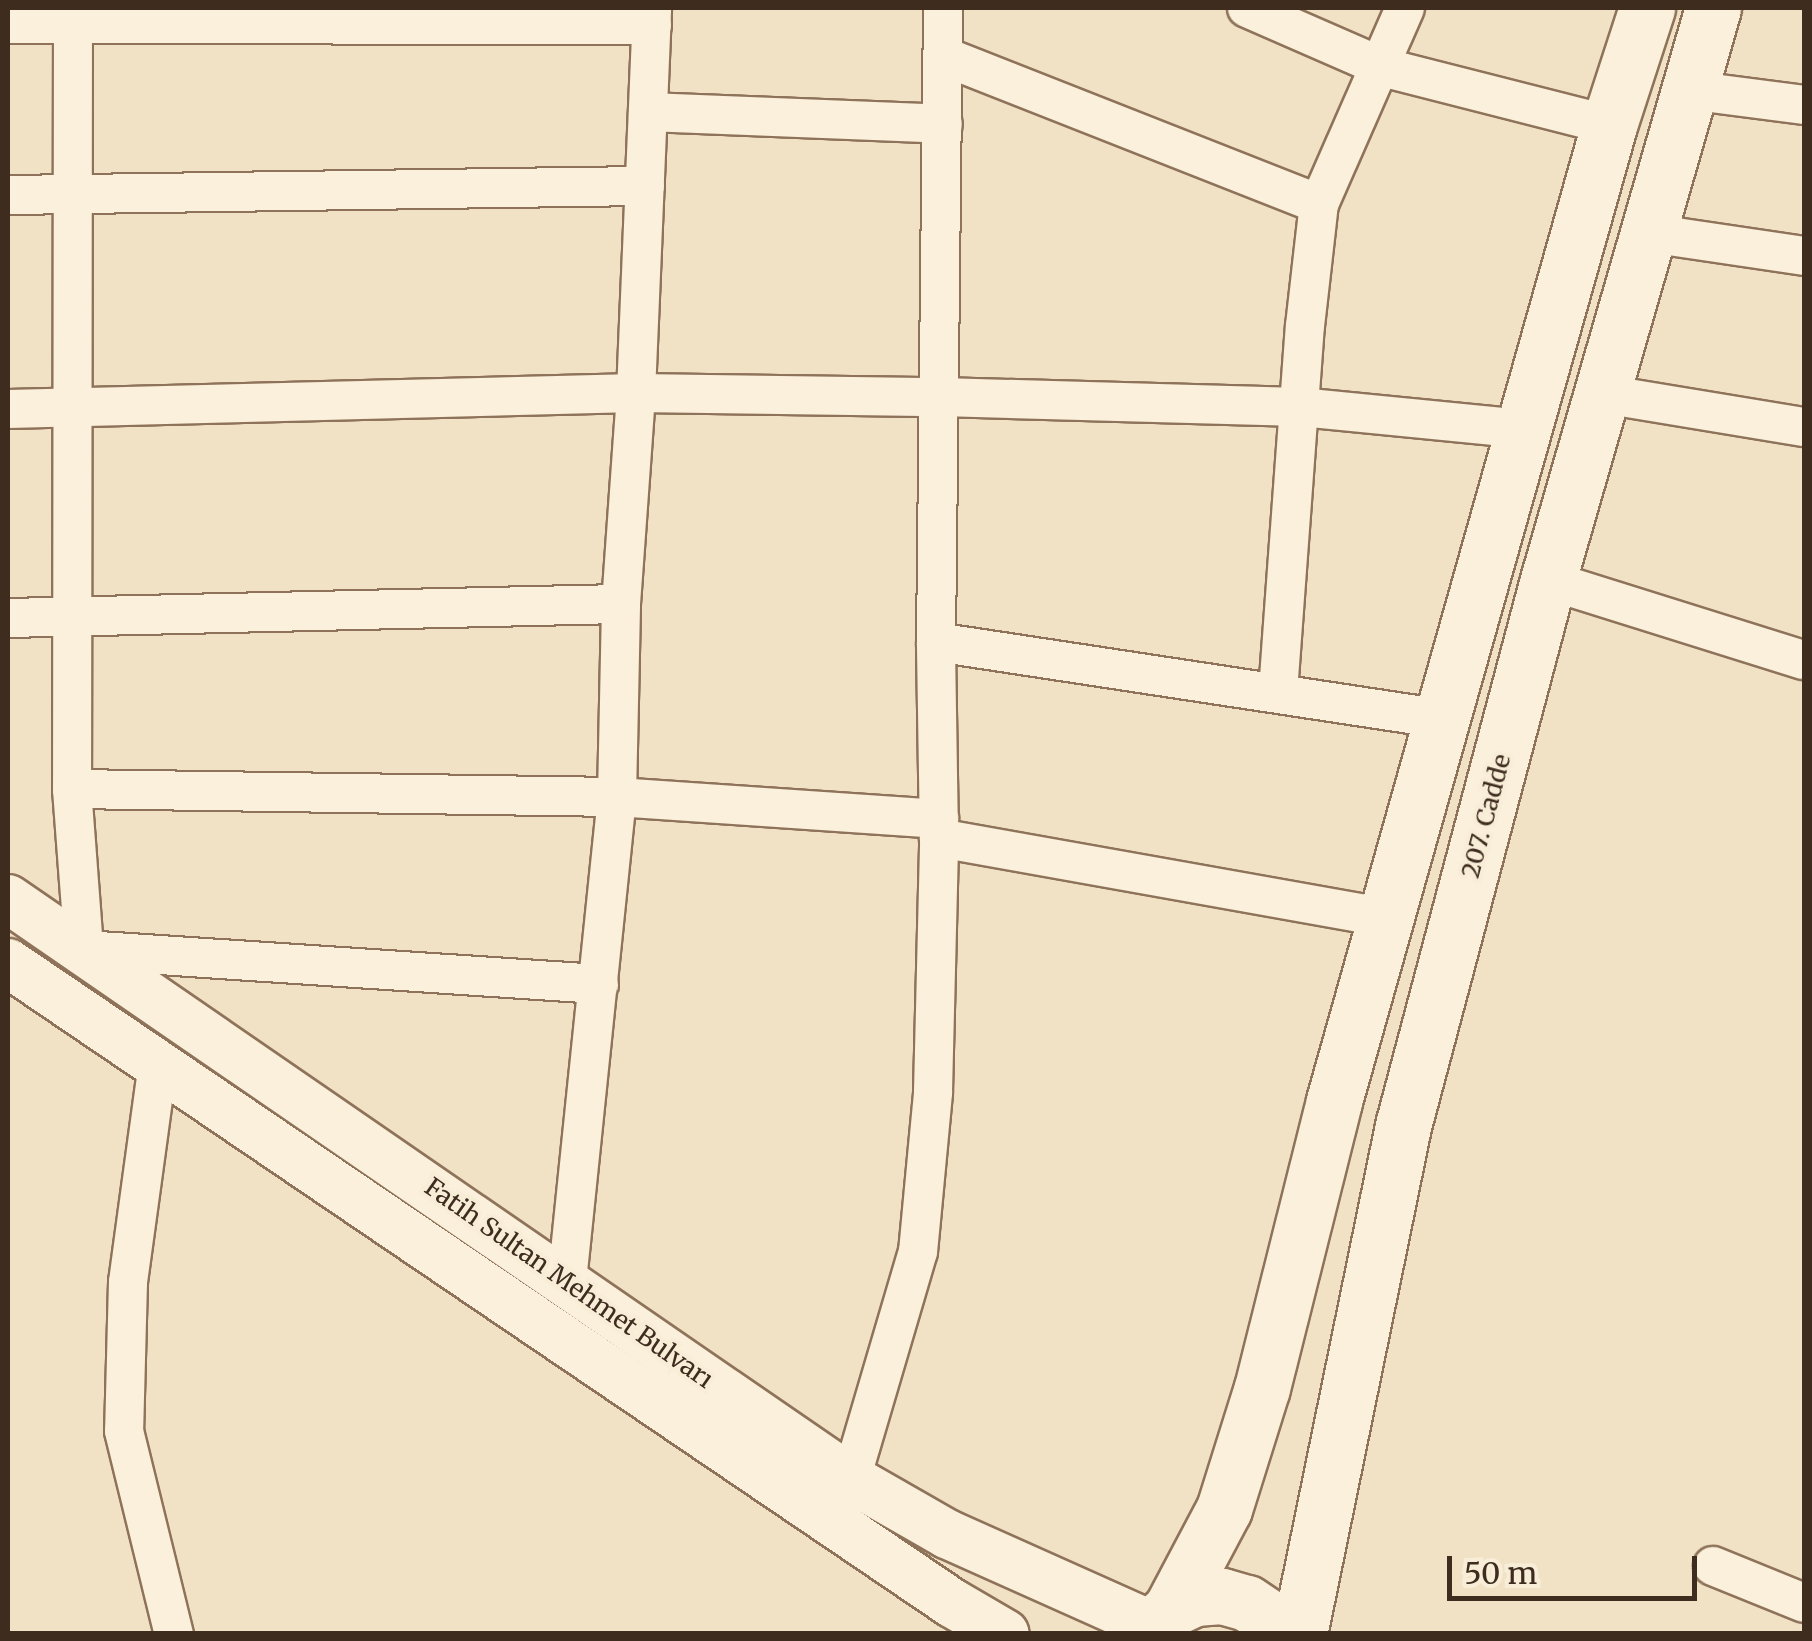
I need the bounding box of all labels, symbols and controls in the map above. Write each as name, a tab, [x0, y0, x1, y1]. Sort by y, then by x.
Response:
street label: 207. Cadde	[1455, 751, 1517, 881]
street label: Fatih Sultan Mehmet Bulvarı	[419, 1172, 719, 1394]
scale bar	[1452, 1536, 1702, 1598]
text: 50 m	[1464, 1554, 1537, 1592]

